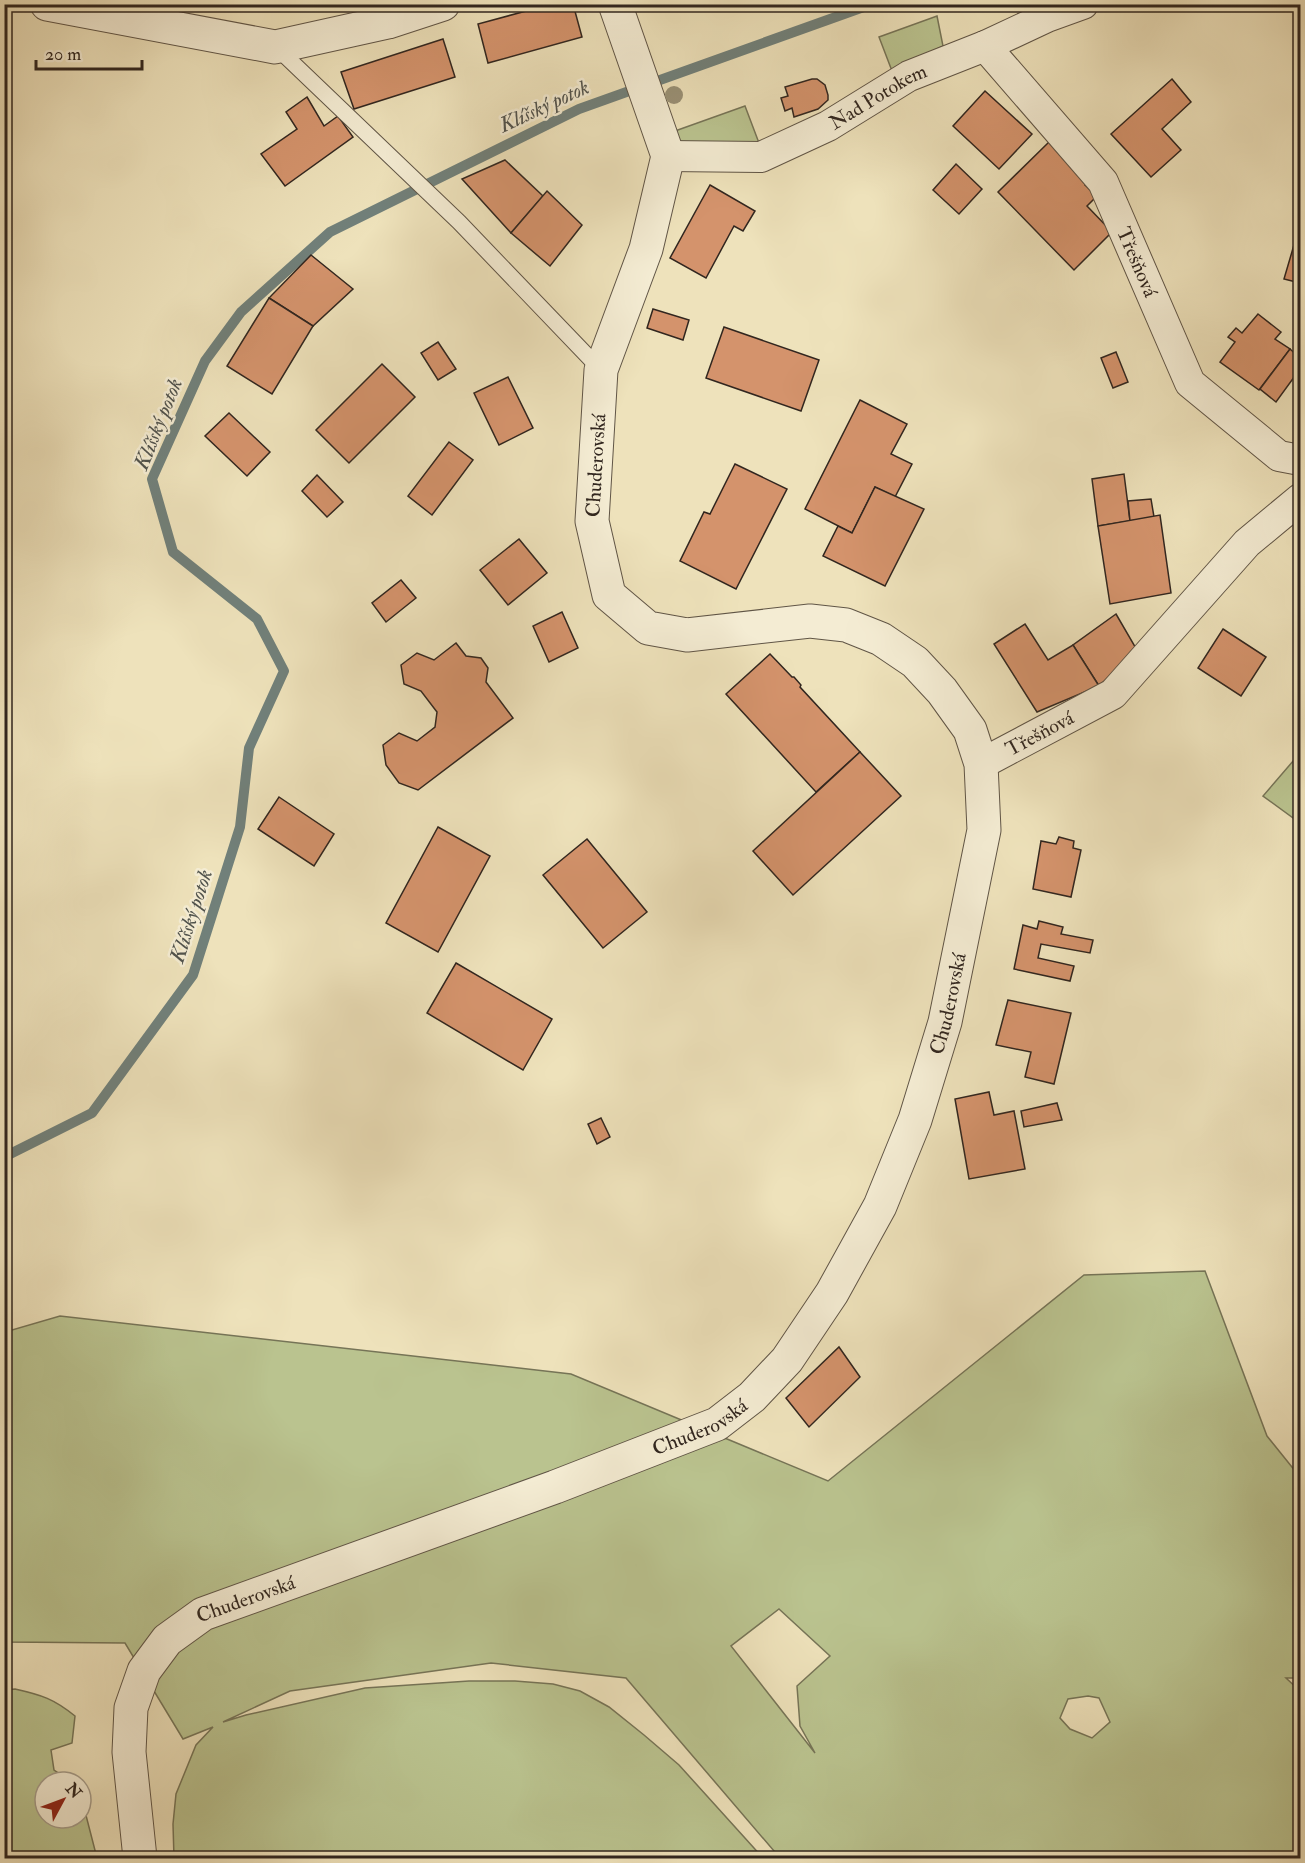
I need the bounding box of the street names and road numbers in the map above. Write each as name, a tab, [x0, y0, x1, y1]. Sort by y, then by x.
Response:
street label: Nad Potokem	[825, 58, 931, 135]
street label: Třešňová	[1111, 223, 1164, 302]
street label: Chuderovská	[580, 412, 611, 518]
street label: Třešňová	[1001, 705, 1079, 762]
street label: Chuderovská	[924, 950, 972, 1058]
street label: Chuderovská	[649, 1393, 753, 1461]
street label: Chuderovská	[193, 1570, 299, 1628]

